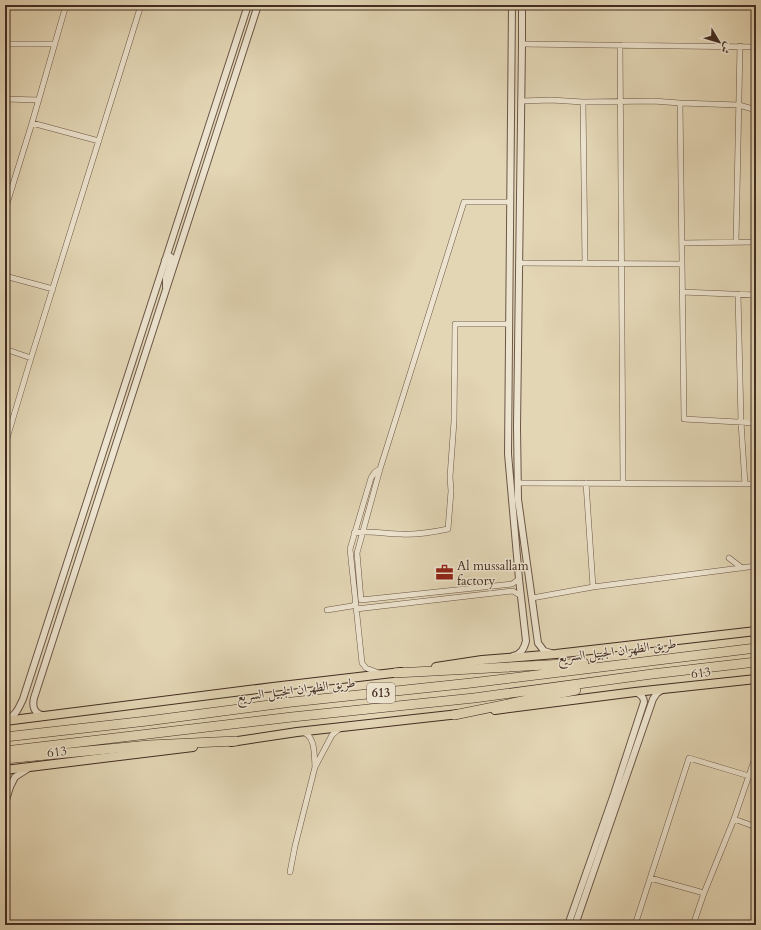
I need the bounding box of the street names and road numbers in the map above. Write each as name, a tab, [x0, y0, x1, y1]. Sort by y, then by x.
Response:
street label: طريق الظهران الجبيل السريع	[556, 635, 678, 670]
street label: 613	[690, 663, 712, 683]
street label: طريق الظهران الجبيل السريع	[235, 674, 357, 709]
road number: 613	[367, 683, 395, 703]
street label: 613	[46, 742, 68, 762]

